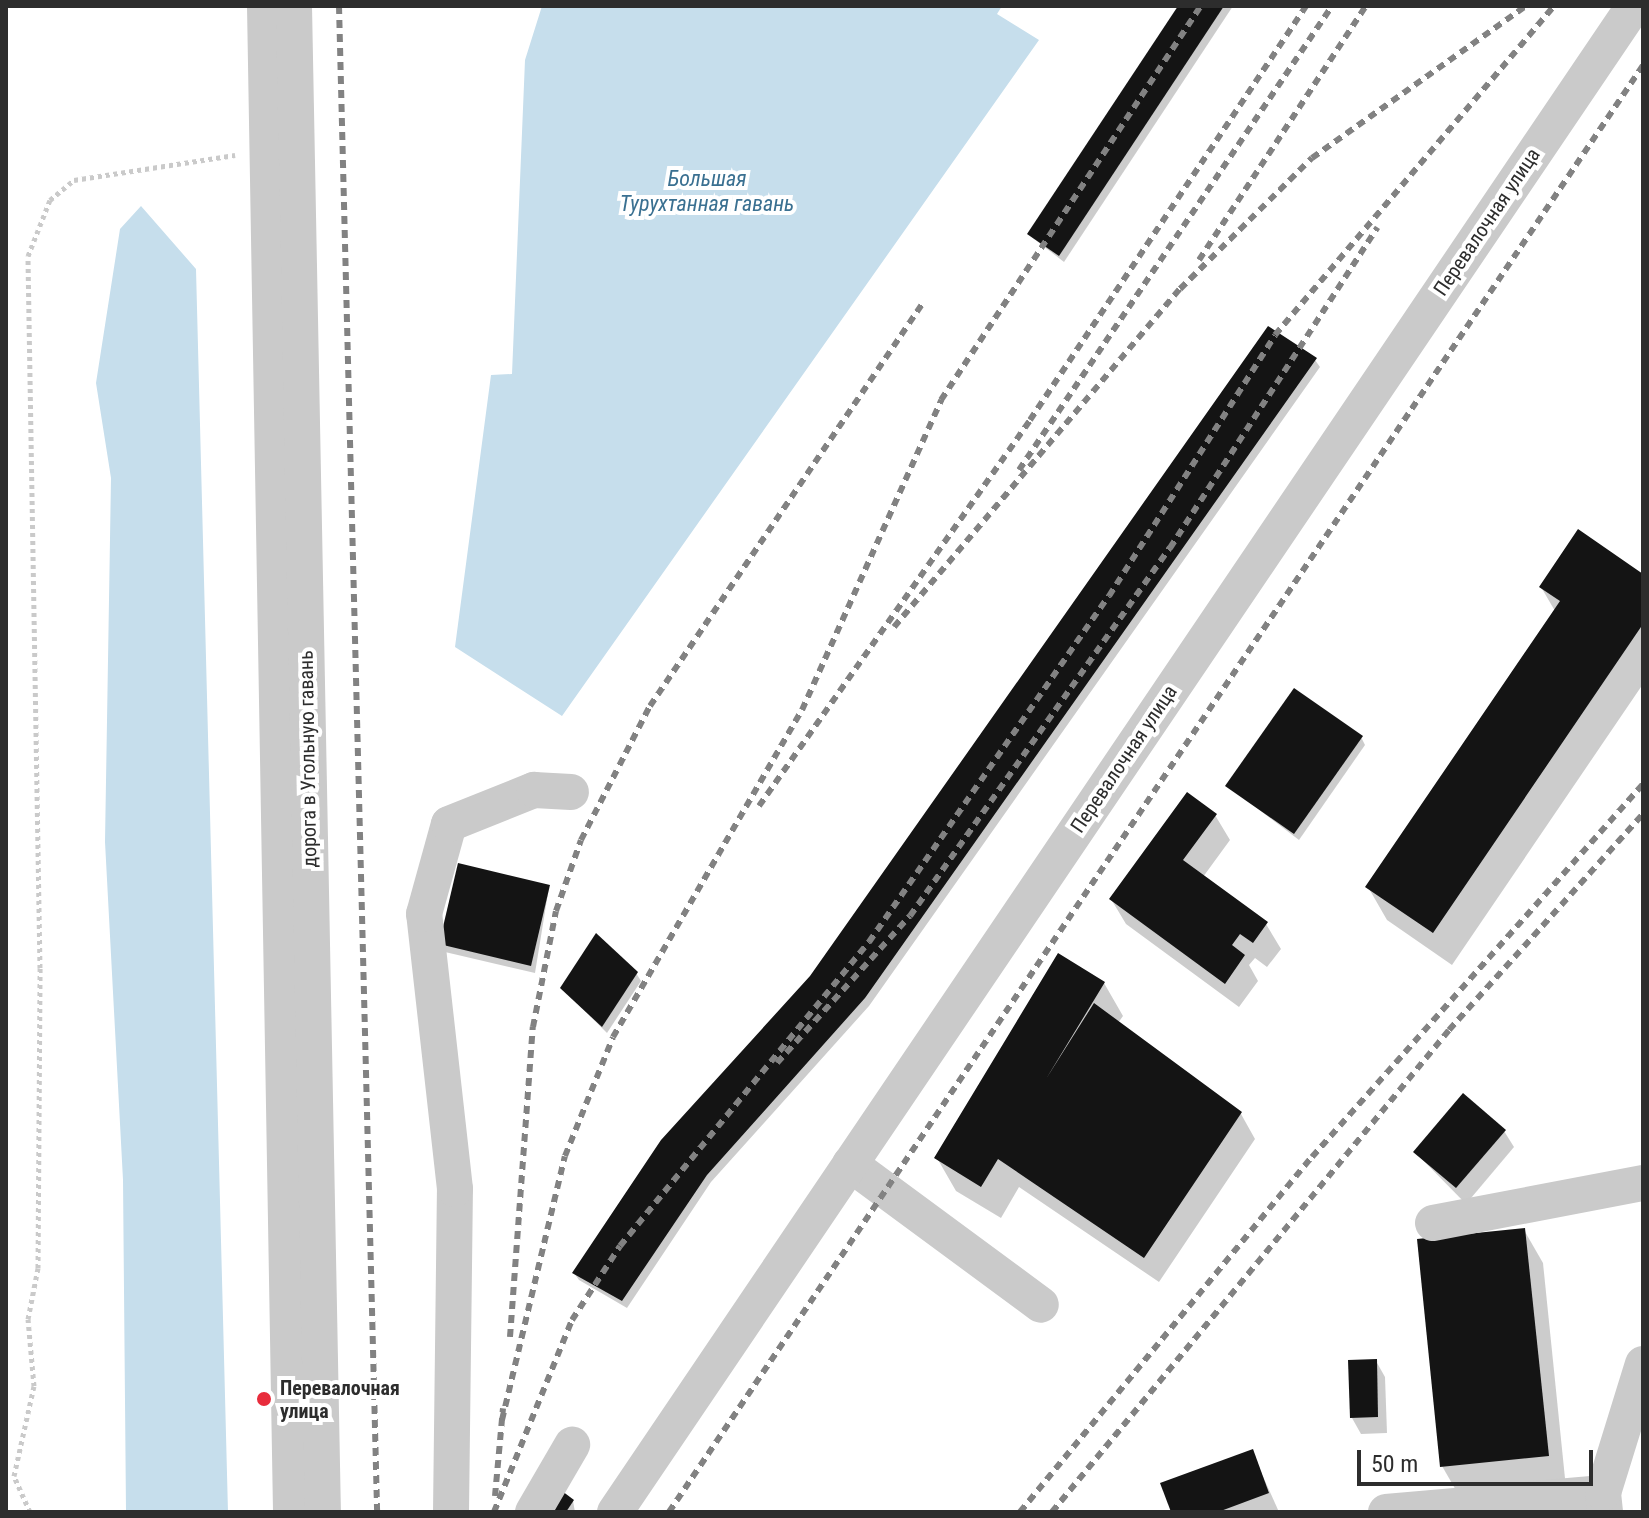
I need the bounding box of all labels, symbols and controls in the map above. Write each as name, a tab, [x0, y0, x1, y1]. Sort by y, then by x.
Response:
street label: Перевалочная улица	[1429, 144, 1545, 300]
water label: Большая Турухтанная гавань	[620, 165, 794, 216]
street label: дорога в Угольную гавань	[294, 650, 322, 868]
street label: Перевалочная улица	[1066, 681, 1182, 837]
place label: Перевалочная улица	[280, 1376, 400, 1423]
marker: Перевалочная улица	[255, 1390, 273, 1408]
scale bar	[1361, 1434, 1597, 1484]
text: 50 m	[1371, 1450, 1418, 1478]

